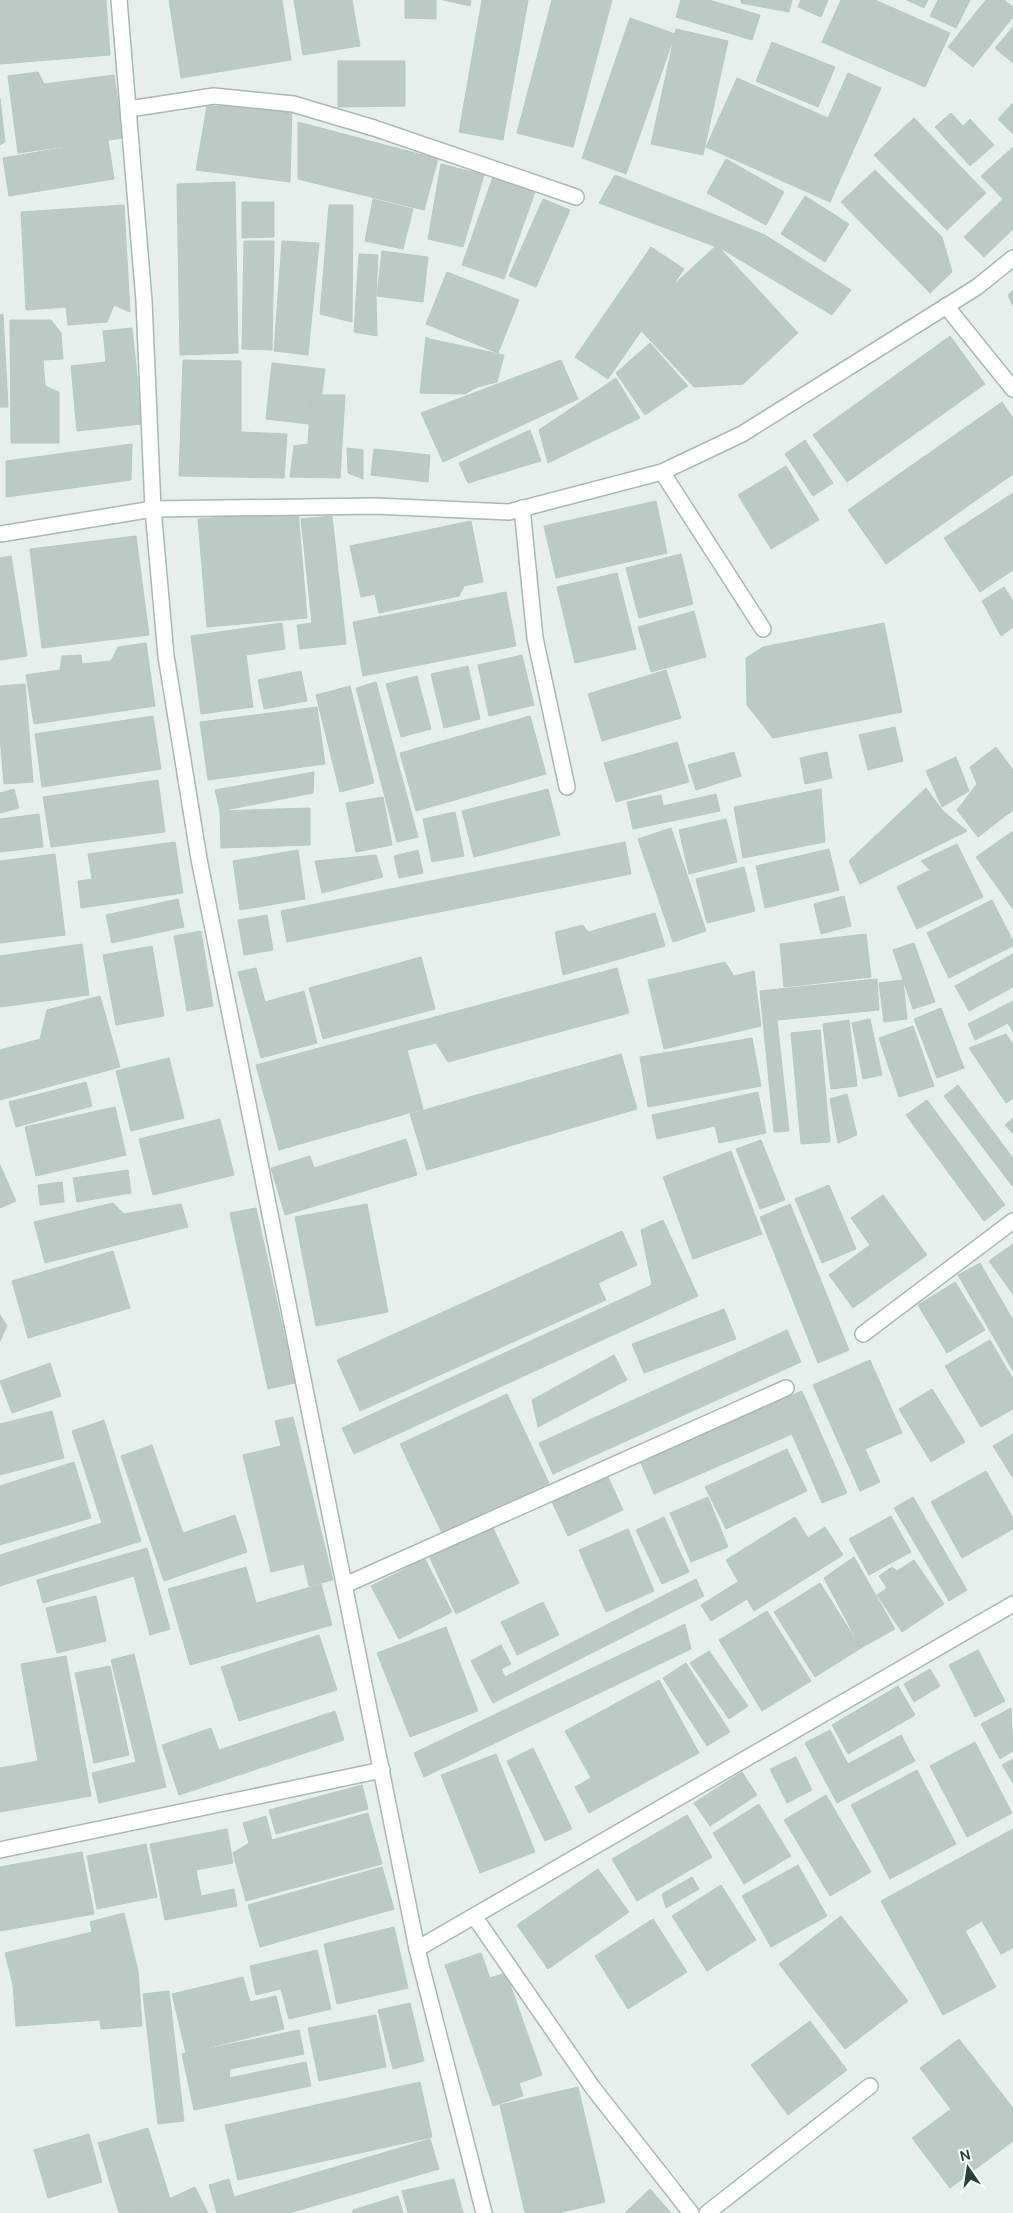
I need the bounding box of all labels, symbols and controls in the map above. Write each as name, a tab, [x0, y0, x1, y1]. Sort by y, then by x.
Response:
north arrow	[943, 2143, 993, 2193]
text: N	[958, 2145, 972, 2165]

